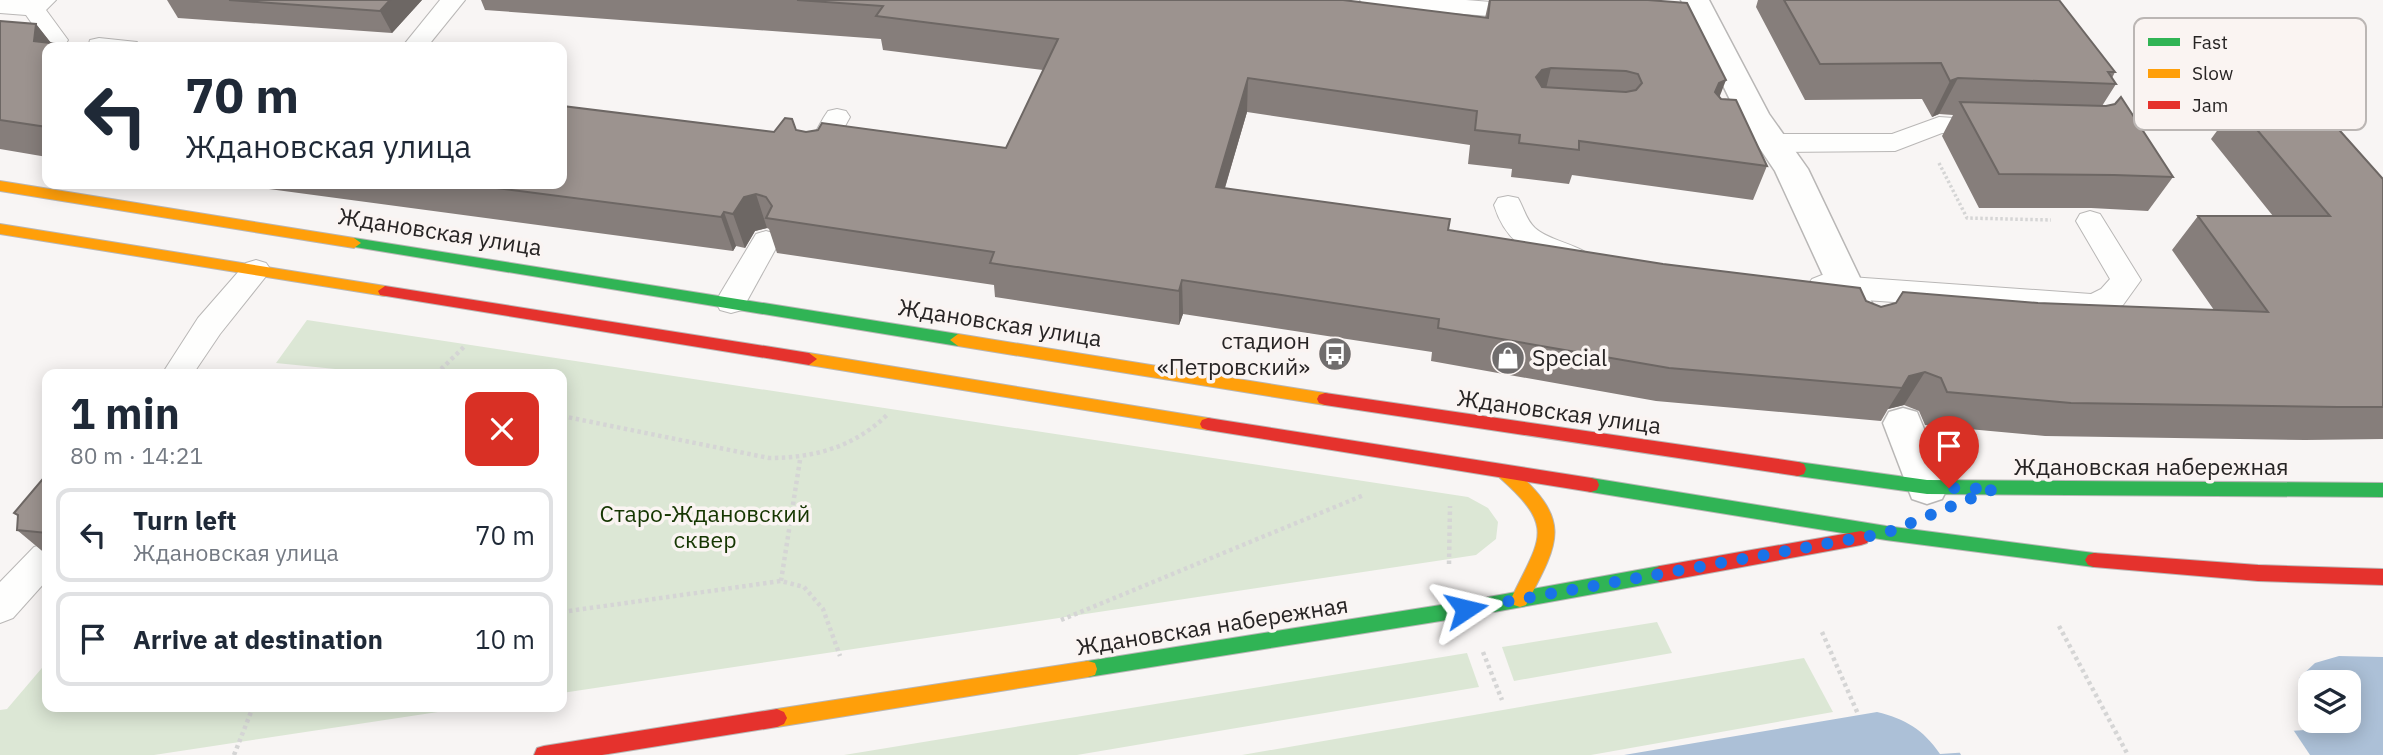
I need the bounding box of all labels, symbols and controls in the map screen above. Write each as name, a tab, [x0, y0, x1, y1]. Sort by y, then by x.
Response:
legend	[2134, 18, 2366, 130]
text: Fast	[2192, 30, 2228, 54]
text: Slow	[2192, 61, 2233, 85]
text: 70 m	[185, 63, 299, 126]
icon: left	[70, 70, 161, 161]
text: Jam	[2192, 93, 2228, 117]
text: Ждановская улица	[185, 125, 471, 167]
street label: Ждановская улица	[336, 200, 544, 262]
street label: Ждановская улица	[896, 291, 1104, 353]
place label: стадион «Петровский»	[1157, 325, 1310, 381]
bus stop icon: стадион «Петровский»	[1316, 335, 1354, 373]
shop icon: Special	[1489, 339, 1527, 377]
place label: Special	[1532, 342, 1607, 372]
street label: Ждановская улица	[1455, 382, 1663, 440]
text: 1 min	[70, 386, 180, 441]
button: close	[465, 392, 539, 466]
pin	[1919, 416, 1979, 488]
icon: arrive	[1930, 427, 1968, 465]
text: 80 m · 14:21	[70, 440, 203, 470]
street label: Ждановская набережная	[2013, 451, 2289, 481]
park label: Старо-Ждановский сквер	[600, 498, 810, 554]
text: Turn left	[133, 503, 236, 537]
icon: left	[74, 516, 112, 554]
text: 70 m	[475, 518, 535, 552]
text: Ждановская улица	[133, 537, 339, 567]
position arrow	[1429, 572, 1503, 646]
street label: Ждановская набережная	[1074, 589, 1350, 661]
icon: arrive	[74, 620, 112, 658]
text: Arrive at destination	[133, 622, 383, 656]
text: 10 m	[475, 622, 535, 656]
map controls	[2298, 670, 2361, 733]
button: layers	[2298, 670, 2361, 733]

